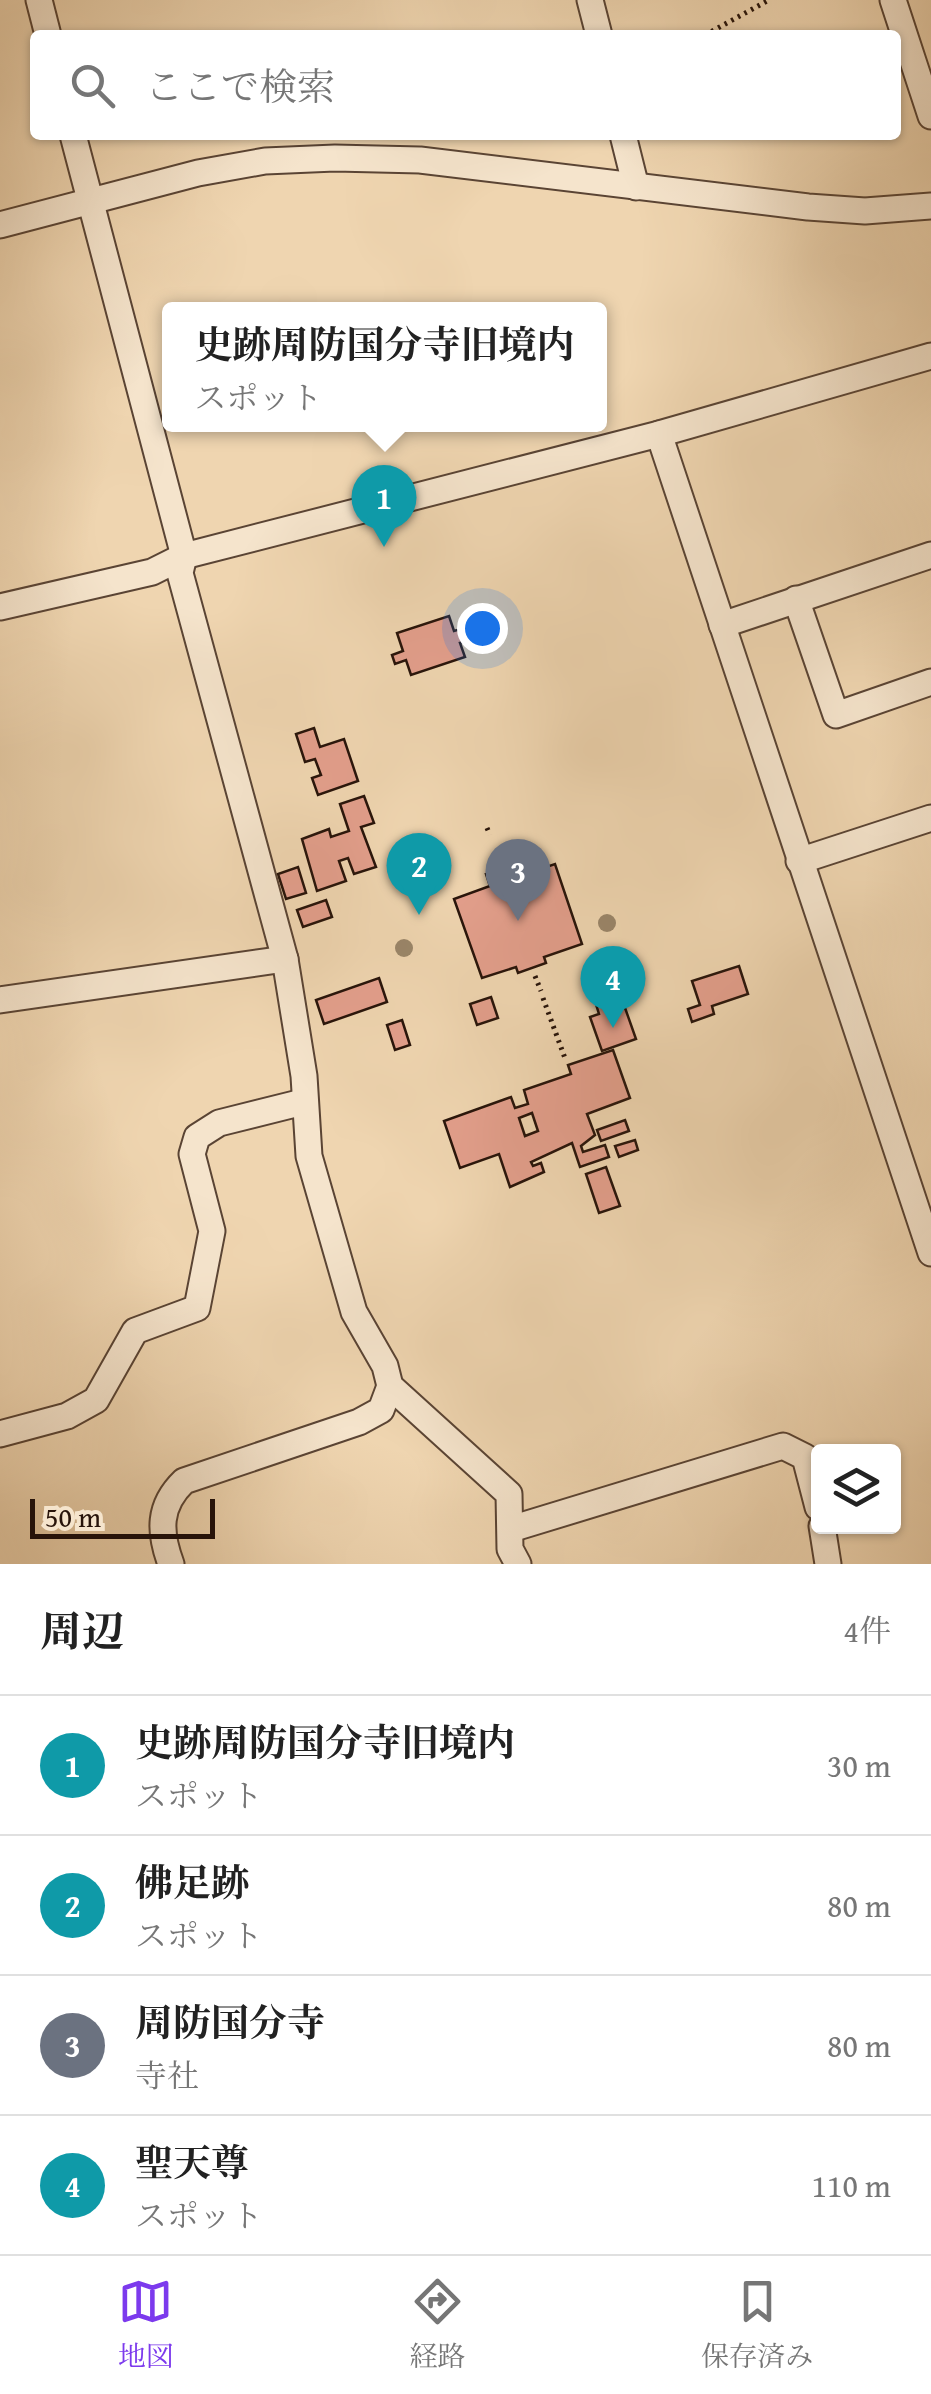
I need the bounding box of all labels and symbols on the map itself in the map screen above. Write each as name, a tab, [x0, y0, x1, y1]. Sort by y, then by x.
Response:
pin: 1	[352, 464, 416, 547]
your location	[457, 603, 508, 654]
pin: 2	[386, 832, 452, 915]
pin: 3	[486, 838, 550, 921]
pin: 4	[580, 946, 646, 1028]
scale bar	[30, 1494, 215, 1538]

